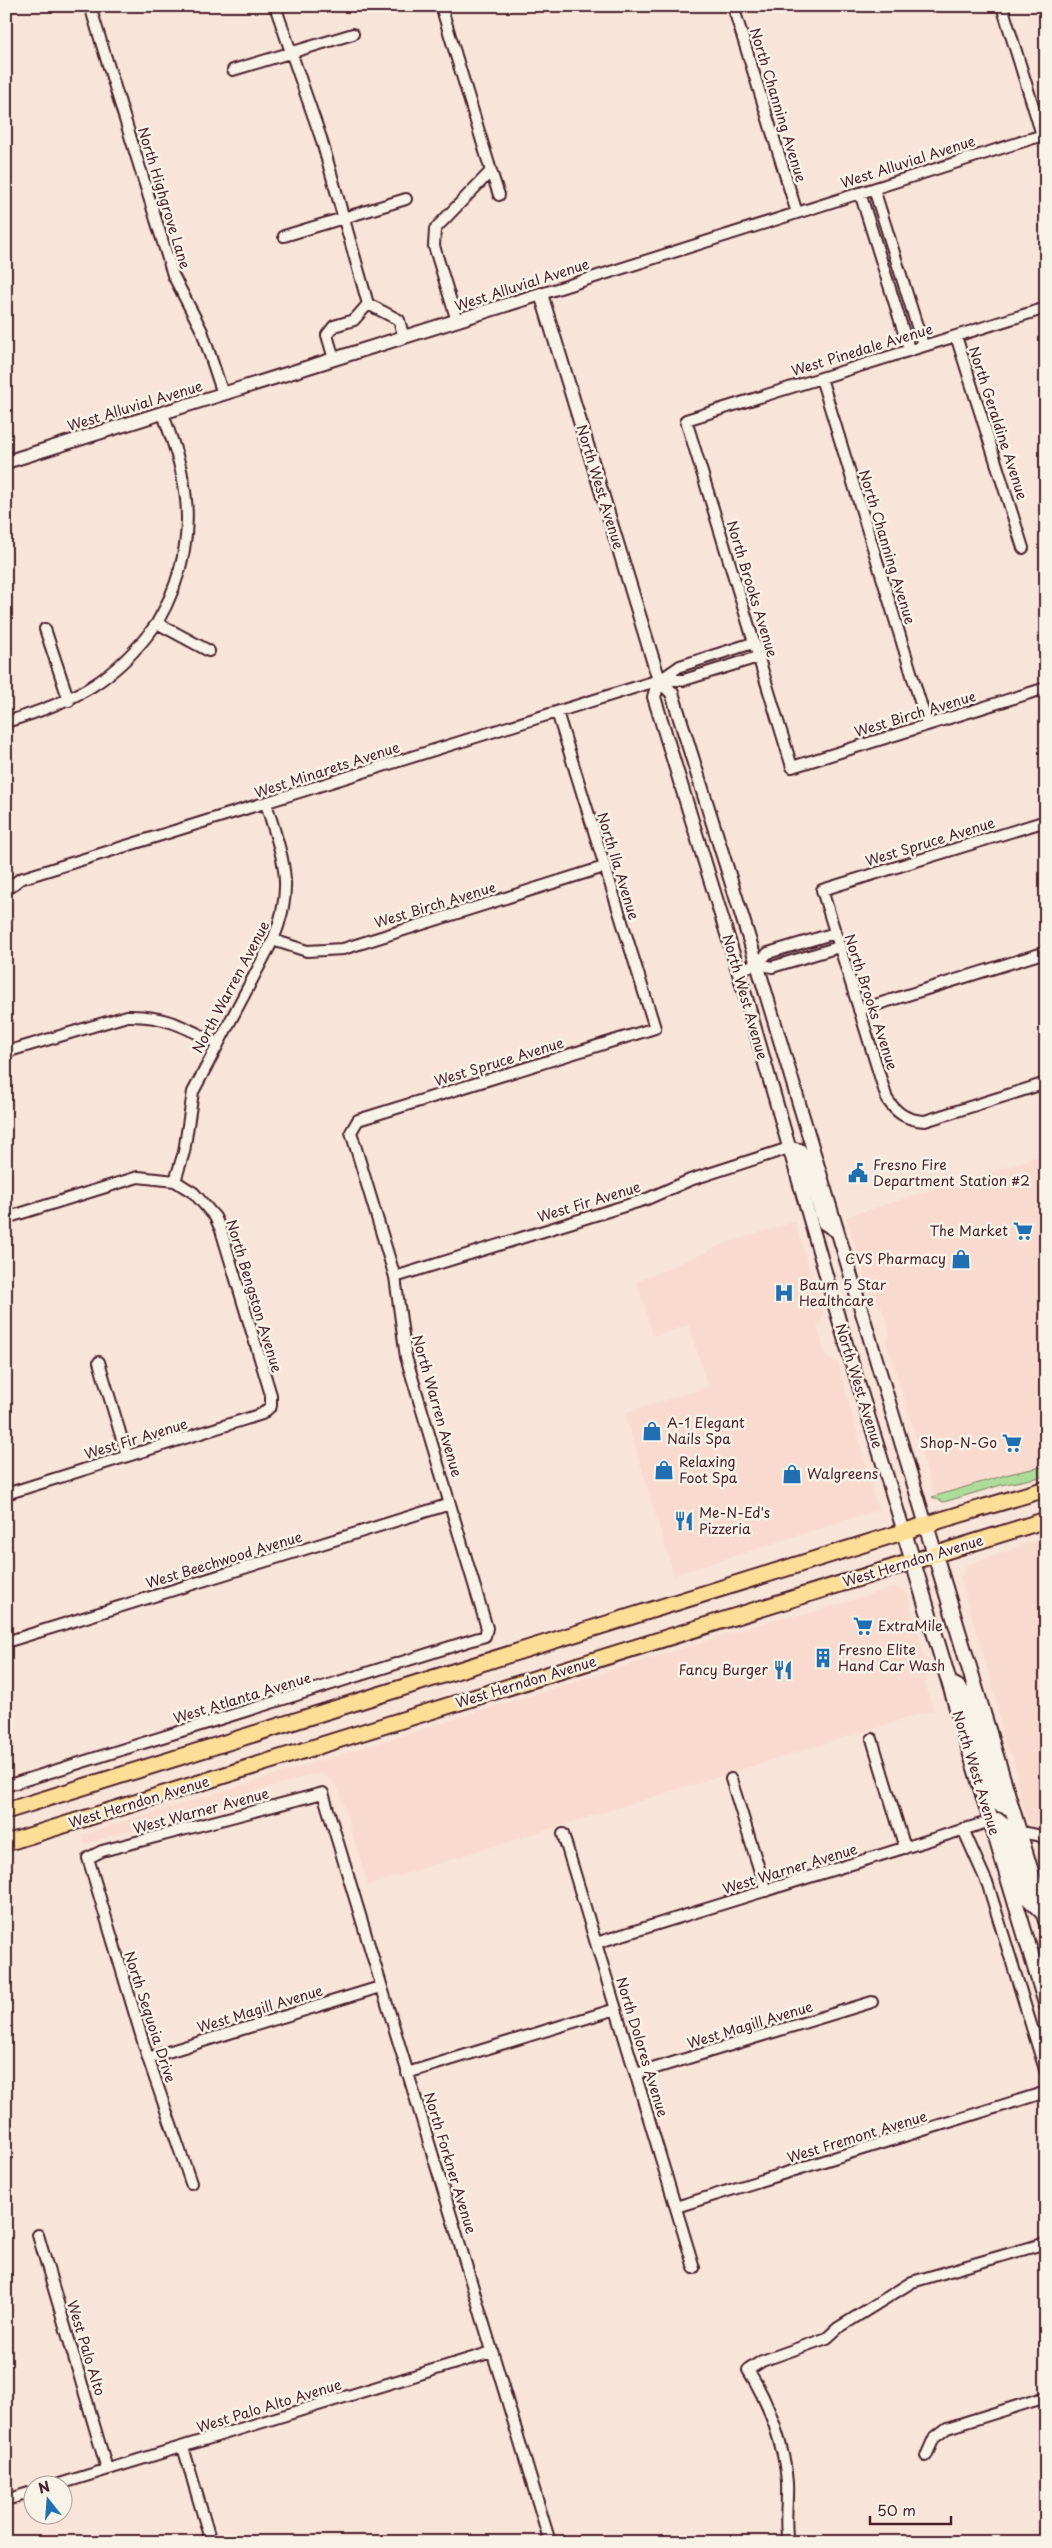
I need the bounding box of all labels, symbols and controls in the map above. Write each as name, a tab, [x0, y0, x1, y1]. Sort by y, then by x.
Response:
street label: North Channing Avenue	[745, 25, 812, 185]
street label: North Highgrove Lane	[133, 124, 196, 272]
street label: West Alluvial Avenue	[838, 130, 978, 193]
street label: West Alluvial Avenue	[452, 253, 592, 316]
street label: West Pinedale Avenue	[788, 318, 935, 381]
street label: North Geraldine Avenue	[964, 343, 1033, 503]
street label: West Alluvial Avenue	[65, 375, 205, 436]
street label: North West Avenue	[572, 422, 630, 552]
street label: North Channing Avenue	[854, 467, 921, 627]
street label: North Brooks Avenue	[722, 518, 783, 660]
street label: West Birch Avenue	[852, 685, 978, 742]
street label: West Minarets Avenue	[251, 736, 403, 803]
street label: North Ila Avenue	[592, 809, 645, 923]
street label: West Spruce Avenue	[862, 812, 998, 871]
street label: West Birch Avenue	[372, 876, 498, 933]
street label: North Warren Avenue	[187, 917, 274, 1057]
street label: North Brooks Avenue	[840, 931, 904, 1073]
street label: North West Avenue	[718, 932, 774, 1062]
street label: West Spruce Avenue	[431, 1032, 567, 1091]
place label: Fresno Fire Department Station #2	[873, 1154, 1030, 1191]
public building icon: Fresno Fire Department Station #2	[847, 1162, 869, 1184]
street label: West Fir Avenue	[535, 1176, 643, 1227]
street label: North Bengston Avenue	[221, 1217, 288, 1375]
place label: The Market	[930, 1220, 1008, 1241]
supermarket icon: The Market	[1012, 1220, 1034, 1242]
place label: CVS Pharmacy	[845, 1248, 946, 1269]
shop icon: CVS Pharmacy	[950, 1248, 972, 1270]
place label: Baum 5 Star Healthcare	[799, 1274, 887, 1311]
hospital icon: Baum 5 Star Healthcare	[773, 1282, 795, 1304]
street label: North West Avenue	[831, 1321, 889, 1451]
street label: North Warren Avenue	[407, 1332, 468, 1480]
place label: A-1 Elegant Nails Spa	[667, 1412, 745, 1449]
street label: West Fir Avenue	[82, 1413, 190, 1464]
shop icon: A-1 Elegant Nails Spa	[641, 1420, 663, 1442]
place label: Shop-N-Go	[920, 1432, 997, 1453]
supermarket icon: Shop-N-Go	[1001, 1432, 1023, 1454]
place label: Relaxing Foot Spa	[679, 1451, 738, 1488]
shop icon: Relaxing Foot Spa	[653, 1459, 675, 1481]
shop icon: Walgreens	[781, 1463, 803, 1485]
place label: Walgreens	[807, 1463, 878, 1484]
place label: Me-N-Ed's Pizzeria	[699, 1502, 770, 1539]
restaurant icon: Me-N-Ed's Pizzeria	[673, 1510, 695, 1532]
street label: West Beechwood Avenue	[143, 1526, 305, 1593]
street label: West Herndon Avenue	[840, 1529, 986, 1592]
supermarket icon: ExtraMile	[852, 1615, 874, 1637]
place label: ExtraMile	[878, 1615, 943, 1636]
place label: Fresno Elite Hand Car Wash	[838, 1639, 945, 1676]
building icon: Fresno Elite Hand Car Wash	[812, 1647, 834, 1669]
street label: West Herndon Avenue	[453, 1650, 599, 1713]
place label: Fancy Burger	[678, 1659, 768, 1680]
restaurant icon: Fancy Burger	[772, 1659, 794, 1681]
street label: West Atlanta Avenue	[171, 1667, 313, 1728]
street label: North West Avenue	[948, 1708, 1006, 1838]
street label: West Herndon Avenue	[66, 1770, 212, 1833]
street label: West Warner Avenue	[131, 1782, 272, 1839]
street label: West Warner Avenue	[720, 1838, 860, 1899]
street label: North Sequoia Drive	[119, 1948, 182, 2086]
street label: North Dolores Avenue	[611, 1974, 674, 2120]
street label: West Magill Avenue	[194, 1979, 326, 2038]
street label: West Magill Avenue	[684, 1995, 816, 2054]
street label: North Forkner Avenue	[419, 2090, 482, 2237]
street label: West Fremont Avenue	[784, 2105, 930, 2168]
street label: West Palo Alto	[62, 2297, 111, 2398]
street label: West Palo Alto Avenue	[194, 2373, 344, 2438]
text: N	[36, 2475, 52, 2499]
north arrow	[22, 2476, 72, 2526]
scale bar	[870, 2493, 951, 2525]
text: 50 m	[877, 2498, 916, 2521]

